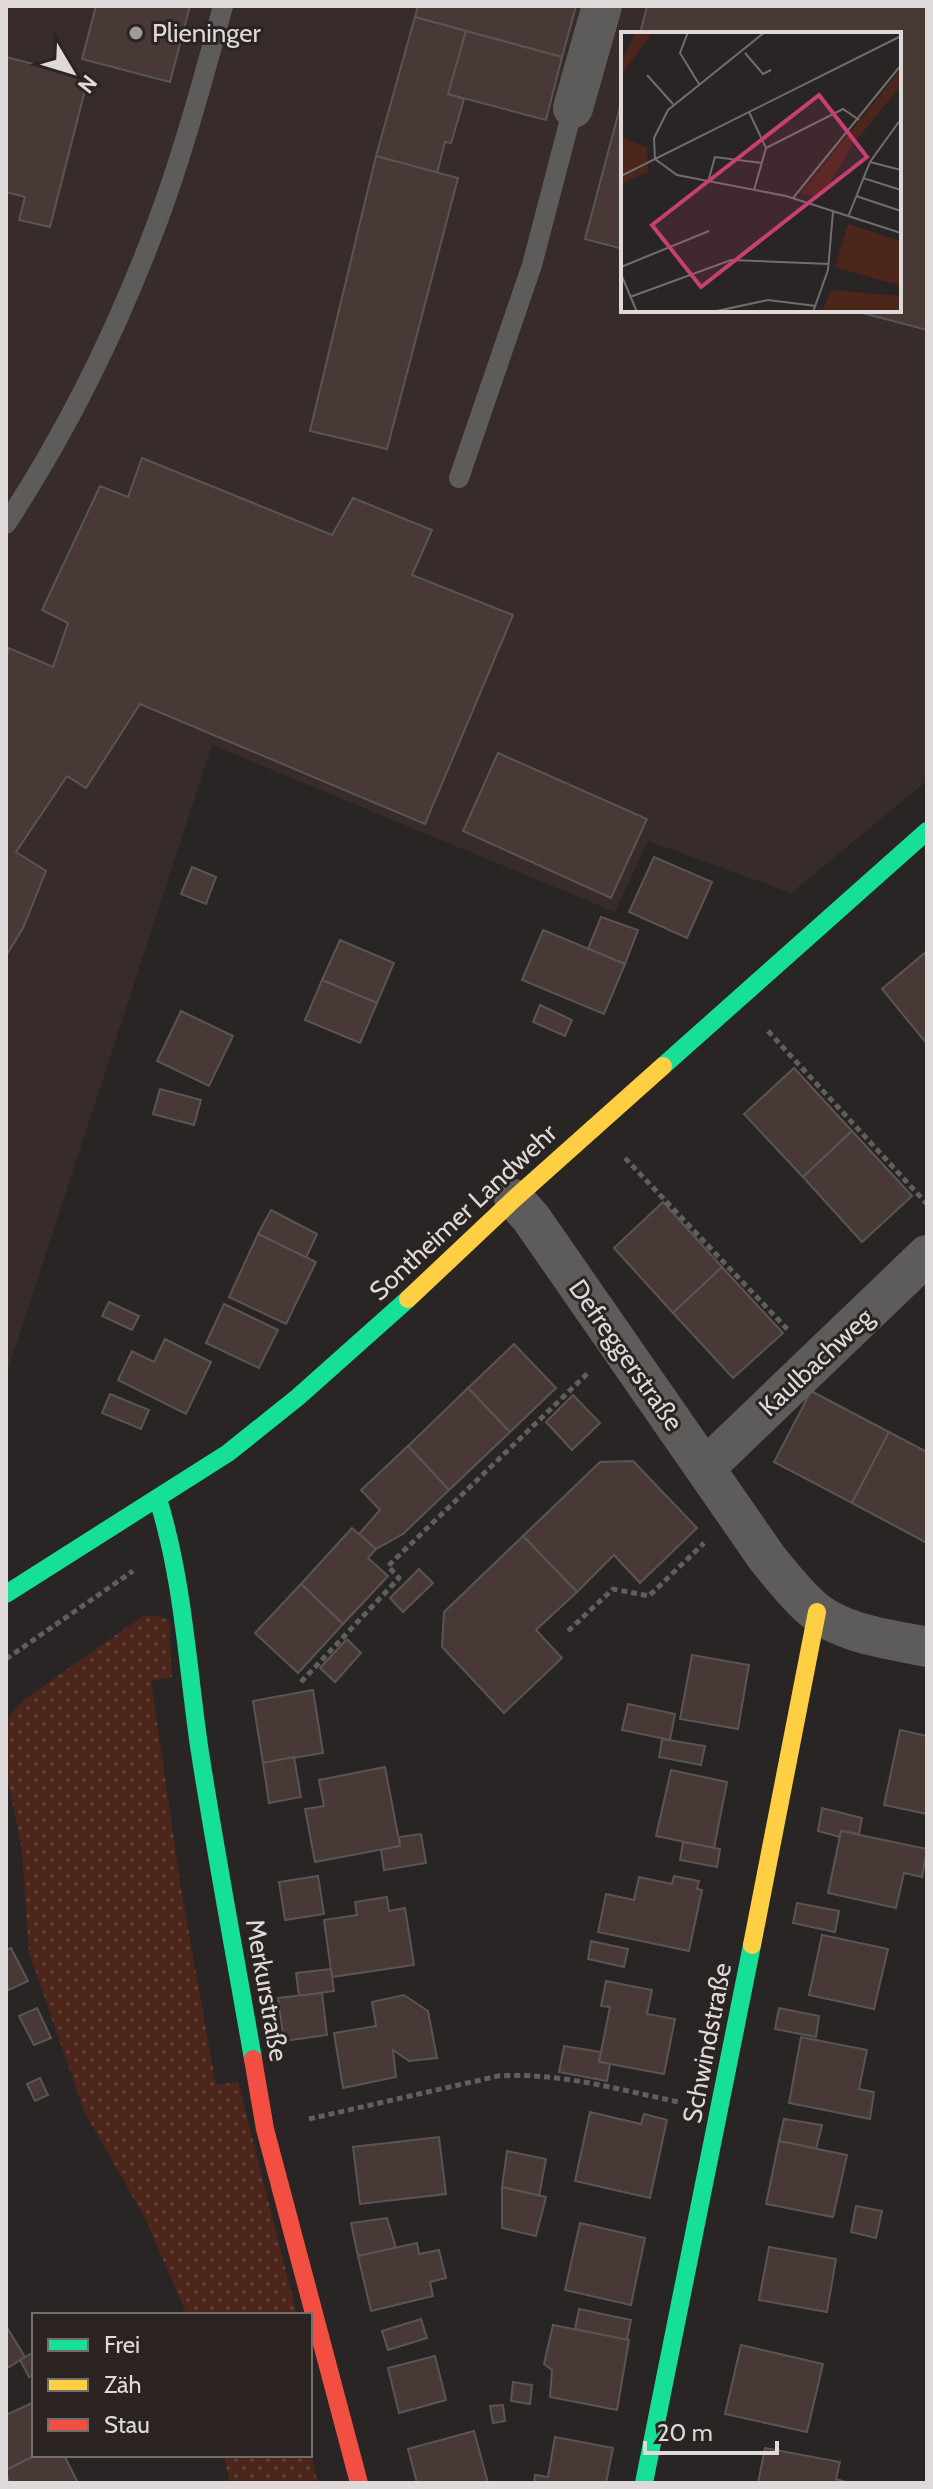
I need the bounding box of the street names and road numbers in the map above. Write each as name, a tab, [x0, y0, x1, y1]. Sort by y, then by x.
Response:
street label: Sontheimer Landwehr	[363, 1116, 564, 1307]
street label: Defreggerstraße	[562, 1273, 690, 1437]
street label: Kaulbachweg	[752, 1300, 881, 1423]
street label: Merkurstraße	[239, 1916, 295, 2064]
street label: Schwindstraße	[676, 1960, 738, 2126]

